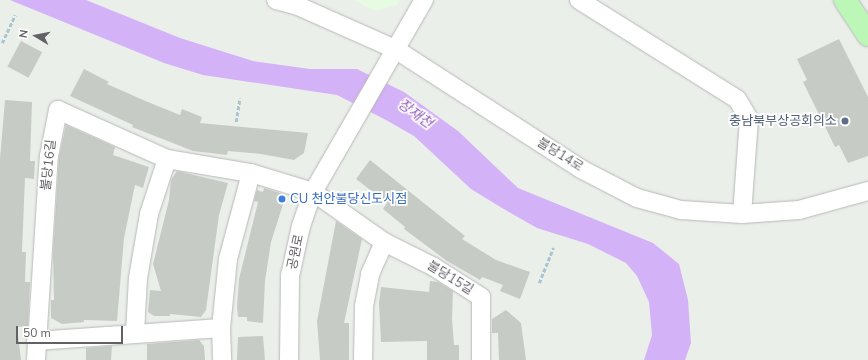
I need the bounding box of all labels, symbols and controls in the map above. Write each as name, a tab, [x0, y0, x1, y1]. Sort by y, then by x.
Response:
north arrow	[16, 16, 56, 56]
text: N	[16, 28, 32, 39]
water label: 장재천	[394, 96, 436, 132]
place label: 충남북부상공회의소	[729, 113, 837, 129]
marker: 충남북부상공회의소	[840, 116, 850, 126]
street label: 불당14로	[534, 135, 586, 175]
street label: 불당16길	[39, 139, 59, 191]
place label: CU 천안불당신도시점	[290, 191, 407, 207]
marker: CU 천안불당신도시점	[277, 194, 287, 204]
street label: 공원로	[285, 233, 307, 271]
street label: 불당15길	[424, 258, 476, 298]
scale bar	[18, 318, 125, 344]
text: 50 m	[23, 325, 51, 341]

